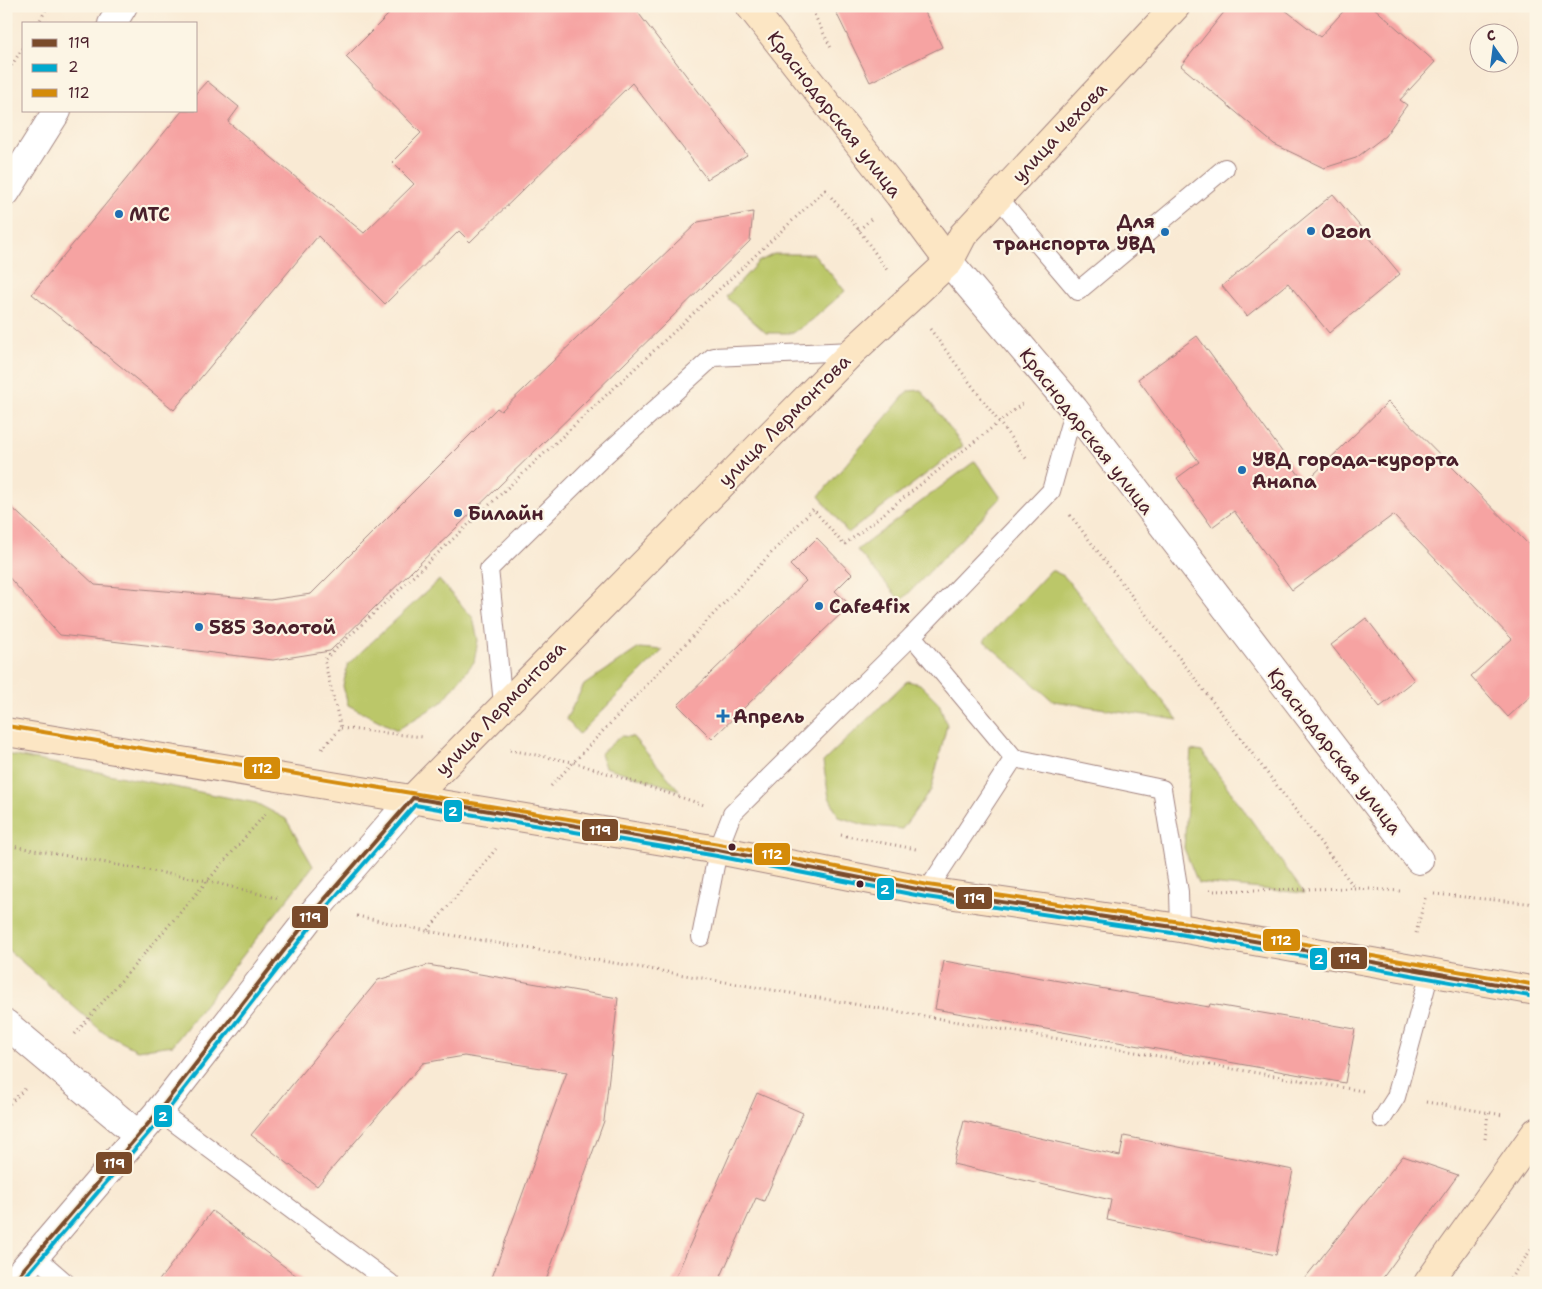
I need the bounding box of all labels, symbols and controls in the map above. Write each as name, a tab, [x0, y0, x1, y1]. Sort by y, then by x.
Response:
legend	[22, 22, 198, 112]
north arrow	[1470, 22, 1520, 72]
street label: Краснодарская улица	[762, 26, 908, 203]
text: С	[1485, 26, 1497, 45]
text: 119	[68, 33, 90, 53]
text: 2	[68, 57, 79, 77]
street label: улица Чехова	[1006, 77, 1113, 188]
text: 112	[68, 83, 90, 103]
place label: МТС	[129, 202, 170, 227]
marker: МТС	[113, 208, 125, 220]
place label: Для транспорта УВД	[993, 209, 1156, 256]
place label: Ozon	[1321, 219, 1371, 244]
marker: Ozon	[1305, 225, 1317, 237]
marker: Для транспорта УВД	[1159, 226, 1171, 238]
street label: Краснодарская улица	[1014, 343, 1160, 520]
street label: улица Лермонтова	[713, 349, 856, 492]
place label: УВД города-курорта Анапа	[1252, 447, 1459, 494]
marker: УВД города-курорта Анапа	[1236, 464, 1248, 476]
place label: Билайн	[468, 501, 544, 526]
marker: Билайн	[452, 507, 464, 519]
place label: Cafe4fix	[829, 594, 910, 619]
marker: Cafe4fix	[813, 600, 825, 612]
place label: 585 Золотой	[209, 615, 336, 640]
marker: 585 Золотой	[193, 621, 205, 633]
street label: улица Лермонтова	[430, 636, 571, 781]
street label: Краснодарская улица	[1262, 663, 1408, 840]
place label: Апрель	[733, 704, 804, 729]
marker: Апрель	[717, 710, 729, 722]
line badge: 112	[243, 756, 281, 780]
text: 112	[251, 759, 273, 777]
line badge: 2	[443, 799, 463, 823]
text: 2	[448, 802, 458, 820]
line badge: 119	[581, 818, 619, 842]
text: 119	[589, 821, 611, 839]
unlabelled marker	[727, 842, 737, 852]
line badge: 112	[753, 842, 791, 866]
text: 112	[761, 845, 783, 863]
line badge: 2	[876, 877, 895, 901]
unlabelled marker	[855, 879, 865, 889]
text: 2	[880, 880, 890, 898]
line badge: 119	[955, 886, 993, 910]
text: 119	[963, 889, 985, 907]
line badge: 119	[291, 905, 329, 929]
text: 119	[299, 908, 321, 926]
line badge: 112	[1262, 928, 1301, 952]
text: 112	[1270, 931, 1292, 949]
line badge: 119	[1330, 946, 1368, 970]
line badge: 2	[1309, 947, 1328, 971]
text: 119	[1338, 949, 1360, 967]
text: 2	[1314, 950, 1324, 968]
line badge: 2	[153, 1104, 173, 1128]
text: 2	[158, 1107, 168, 1125]
line badge: 119	[95, 1151, 133, 1175]
text: 119	[103, 1154, 125, 1172]

